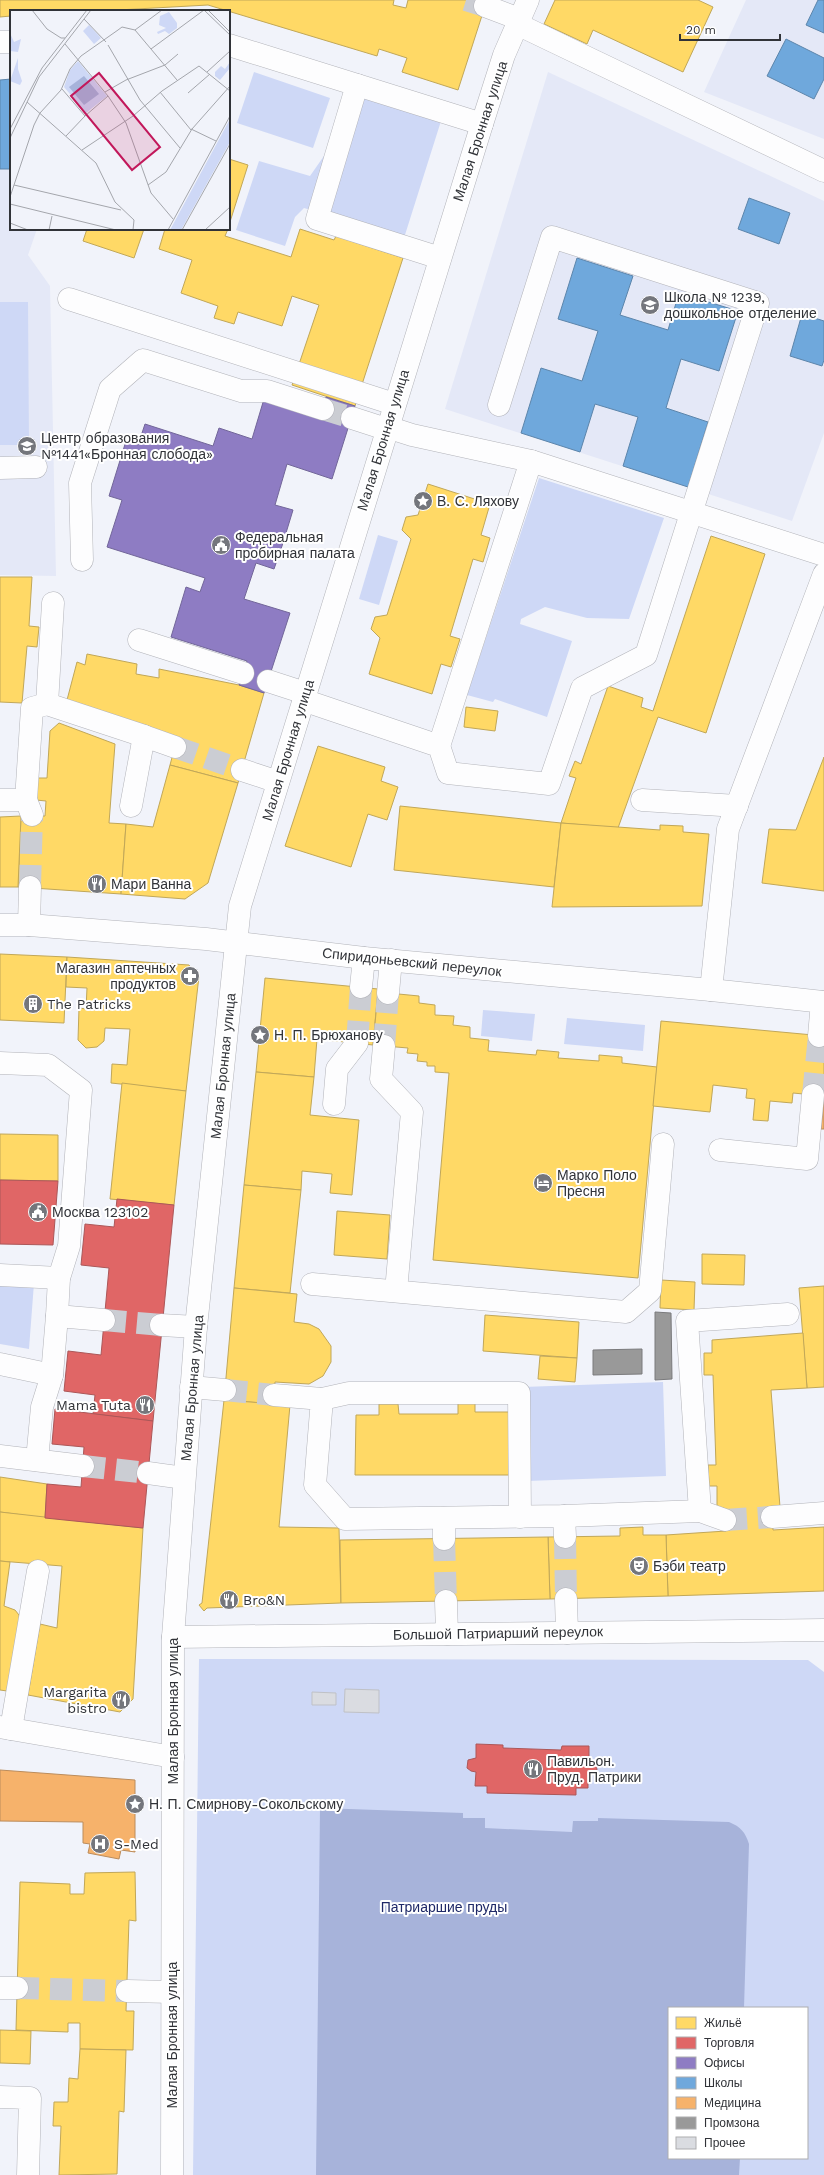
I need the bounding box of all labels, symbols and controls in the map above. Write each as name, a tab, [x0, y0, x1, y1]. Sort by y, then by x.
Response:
inset map	[10, 10, 230, 230]
scale bar	[680, 16, 780, 42]
text: 20 m	[686, 23, 716, 37]
street label: Малая Бронная улица	[450, 59, 510, 203]
place label: Школа № 1239, дошкольное отделение	[664, 289, 817, 321]
school or university icon: Школа № 1239, дошкольное отделение	[639, 294, 661, 316]
street label: Малая Бронная улица	[354, 367, 412, 513]
place label: Центр образования №1441«Бронная слобода»	[41, 430, 213, 462]
school or university icon: Центр образования №1441«Бронная слобода»	[16, 435, 38, 457]
place icon: В. С. Ляхову	[412, 490, 434, 512]
place label: В. С. Ляхову	[437, 493, 519, 509]
place label: Федеральная пробирная палата	[235, 529, 355, 561]
public building icon: Федеральная пробирная палата	[210, 534, 232, 556]
street label: Малая Бронная улица	[259, 677, 317, 823]
restaurant icon: Мари Ванна	[86, 873, 108, 895]
place label: Мари Ванна	[111, 876, 192, 892]
street label: Спиридоньевский переулок	[321, 945, 503, 979]
place label: Магазин аптечных продуктов	[56, 960, 176, 992]
pharmacy icon: Магазин аптечных продуктов	[179, 965, 201, 987]
street label: Малая Бронная улица	[207, 992, 239, 1140]
building icon: The Patricks	[22, 993, 44, 1015]
place label: The Patricks	[47, 996, 131, 1012]
place icon: Н. П. Брюханову	[249, 1024, 271, 1046]
place label: Н. П. Брюханову	[274, 1027, 383, 1043]
place label: Марко Поло Пресня	[557, 1167, 637, 1199]
hotel icon: Марко Поло Пресня	[532, 1172, 554, 1194]
public building icon: Москва 123102	[27, 1201, 49, 1223]
place label: Москва 123102	[52, 1204, 148, 1220]
street label: Малая Бронная улица	[178, 1314, 206, 1462]
restaurant icon: Mama Tuta	[134, 1394, 156, 1416]
place label: Mama Tuta	[56, 1397, 131, 1413]
theatre icon: Бэби театр	[628, 1555, 650, 1577]
place label: Бэби театр	[653, 1558, 726, 1574]
restaurant icon: Bro&N	[218, 1589, 240, 1611]
place label: Bro&N	[243, 1592, 285, 1608]
street label: Большой Патриарший переулок	[393, 1623, 604, 1643]
street label: Малая Бронная улица	[165, 1637, 181, 1784]
place label: Margarita bistro	[43, 1684, 107, 1716]
restaurant icon: Margarita bistro	[110, 1689, 132, 1711]
place label: Павильон. Пруд. Патрики	[547, 1753, 641, 1785]
restaurant icon: Павильон. Пруд. Патрики	[522, 1758, 544, 1780]
place icon: Н. П. Смирнову-Сокольскому	[124, 1793, 146, 1815]
place label: Н. П. Смирнову-Сокольскому	[149, 1796, 343, 1812]
hospital icon: S-Med	[89, 1833, 111, 1855]
place label: S-Med	[114, 1836, 159, 1852]
park label: Патриаршие пруды	[381, 1899, 507, 1915]
street label: Малая Бронная улица	[164, 1961, 180, 2108]
legend	[668, 2007, 808, 2159]
text: Жильё	[704, 2016, 742, 2030]
text: Торговля	[704, 2036, 754, 2050]
text: Офисы	[704, 2056, 745, 2070]
text: Школы	[704, 2076, 742, 2090]
text: Медицина	[704, 2096, 761, 2110]
text: Промзона	[704, 2116, 760, 2130]
text: Прочее	[704, 2136, 746, 2150]

